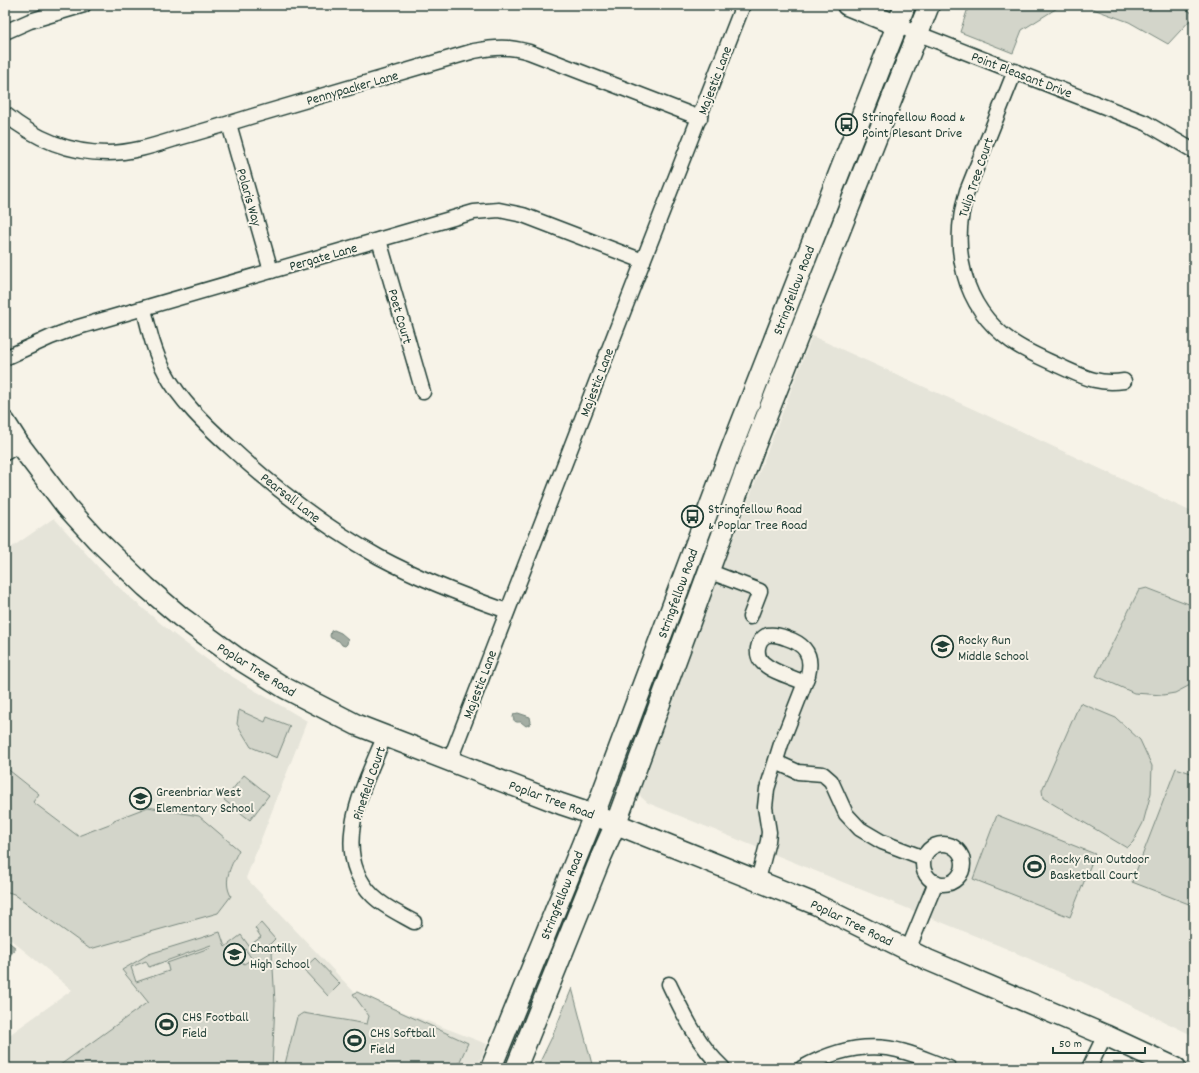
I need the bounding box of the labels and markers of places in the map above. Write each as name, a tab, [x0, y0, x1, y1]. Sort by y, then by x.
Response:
place label: Stringfellow Road & Point Plesant Drive	[862, 108, 965, 144]
bus stop icon: Stringfellow Road & Point Plesant Drive	[833, 111, 859, 137]
place label: Stringfellow Road & Poplar Tree Road	[708, 500, 807, 536]
bus stop icon: Stringfellow Road & Poplar Tree Road	[679, 503, 705, 529]
place label: Rocky Run Middle School	[958, 631, 1029, 667]
school or university icon: Rocky Run Middle School	[930, 634, 956, 660]
place label: Greenbriar West Elementary School	[156, 783, 255, 819]
school or university icon: Greenbriar West Elementary School	[128, 786, 154, 812]
place label: Rocky Run Outdoor Basketball Court	[1050, 850, 1150, 886]
sports icon: Rocky Run Outdoor Basketball Court	[1021, 853, 1047, 879]
place label: Chantilly High School	[250, 939, 310, 975]
school or university icon: Chantilly High School	[222, 942, 248, 968]
place label: CHS Football Field	[182, 1008, 249, 1044]
sports icon: CHS Football Field	[153, 1011, 179, 1037]
place label: CHS Softball Field	[370, 1024, 436, 1060]
sports icon: CHS Softball Field	[342, 1027, 368, 1053]

